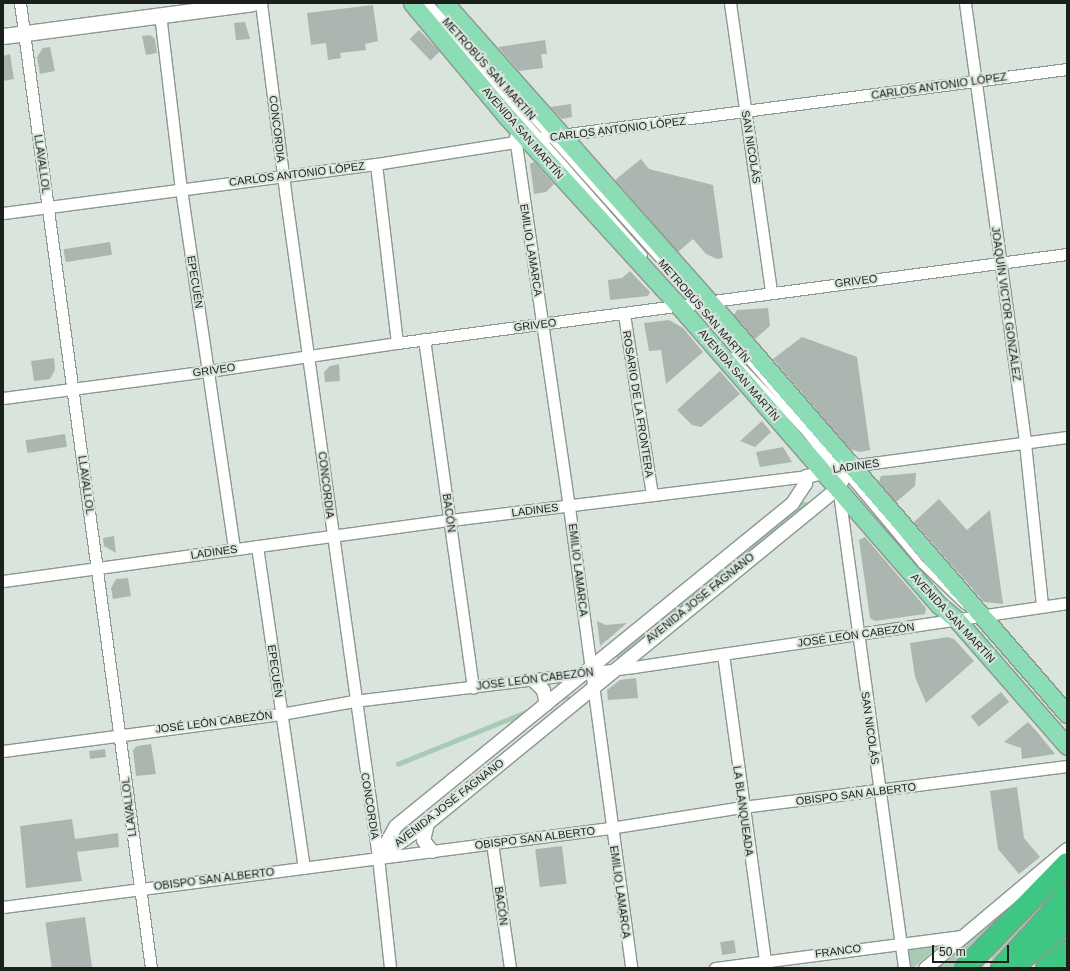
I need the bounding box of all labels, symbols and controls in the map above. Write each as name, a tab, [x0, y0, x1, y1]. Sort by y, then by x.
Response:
street label: METROBÚS SAN MARTÍN	[440, 15, 538, 123]
street label: CARLOS ANTONIO LÓPEZ	[870, 70, 1008, 102]
street label: AVENIDA SAN MARTÍN	[479, 84, 567, 182]
street label: CONCORDIA	[266, 95, 288, 163]
street label: SAN NICOLÁS	[739, 109, 763, 185]
street label: CARLOS ANTONIO LÓPEZ	[549, 114, 687, 144]
street label: LLAVALLOL	[31, 134, 53, 194]
street label: CARLOS ANTONIO LÓPEZ	[228, 159, 366, 189]
street label: EMILIO LAMARCA	[517, 203, 545, 297]
street label: JOAQUÍN VICTOR GONZÁLEZ	[989, 226, 1023, 382]
street label: EPECUÉN	[184, 255, 206, 309]
street label: METROBÚS SAN MARTÍN	[655, 256, 753, 366]
street label: GRIVEO	[834, 272, 878, 290]
street label: GRIVEO	[513, 316, 557, 334]
street label: AVENIDA SAN MARTÍN	[695, 326, 783, 424]
street label: ROSARIO DE LA FRONTERA	[620, 329, 656, 479]
street label: GRIVEO	[192, 360, 236, 380]
street label: CONCORDIA	[315, 451, 337, 519]
street label: LLAVALLOL	[75, 455, 97, 515]
street label: LADINES	[832, 456, 880, 476]
street label: BACÓN	[440, 493, 458, 533]
street label: LADINES	[511, 501, 559, 519]
street label: EMILIO LAMARCA	[566, 523, 590, 617]
street label: LADINES	[190, 542, 238, 562]
street label: AVENIDA JOSÉ FAGNANO	[643, 550, 757, 646]
street label: AVENIDA SAN MARTÍN	[908, 570, 998, 666]
street label: JOSÉ LEÓN CABEZÓN	[797, 620, 915, 650]
street label: EPECUÉN	[265, 644, 285, 698]
street label: JOSÉ LEÓN CABEZÓN	[476, 665, 594, 693]
street label: SAN NICOLÁS	[858, 690, 882, 766]
street label: JOSÉ LEÓN CABEZÓN	[155, 708, 273, 736]
street label: AVENIDA JOSÉ FAGNANO	[391, 756, 507, 850]
street label: LA BLANQUEADA	[730, 765, 756, 857]
street label: CONCORDIA	[358, 772, 382, 840]
street label: LLAVALLOL	[119, 777, 139, 837]
street label: OBISPO SAN ALBERTO	[795, 780, 917, 808]
street label: OBISPO SAN ALBERTO	[474, 824, 596, 852]
street label: EMILIO LAMARCA	[607, 845, 633, 939]
street label: OBISPO SAN ALBERTO	[153, 865, 275, 893]
street label: BACÓN	[492, 886, 510, 926]
scale bar	[934, 937, 1011, 963]
street label: FRANCO	[814, 942, 862, 960]
text: 50 m	[939, 945, 966, 959]

